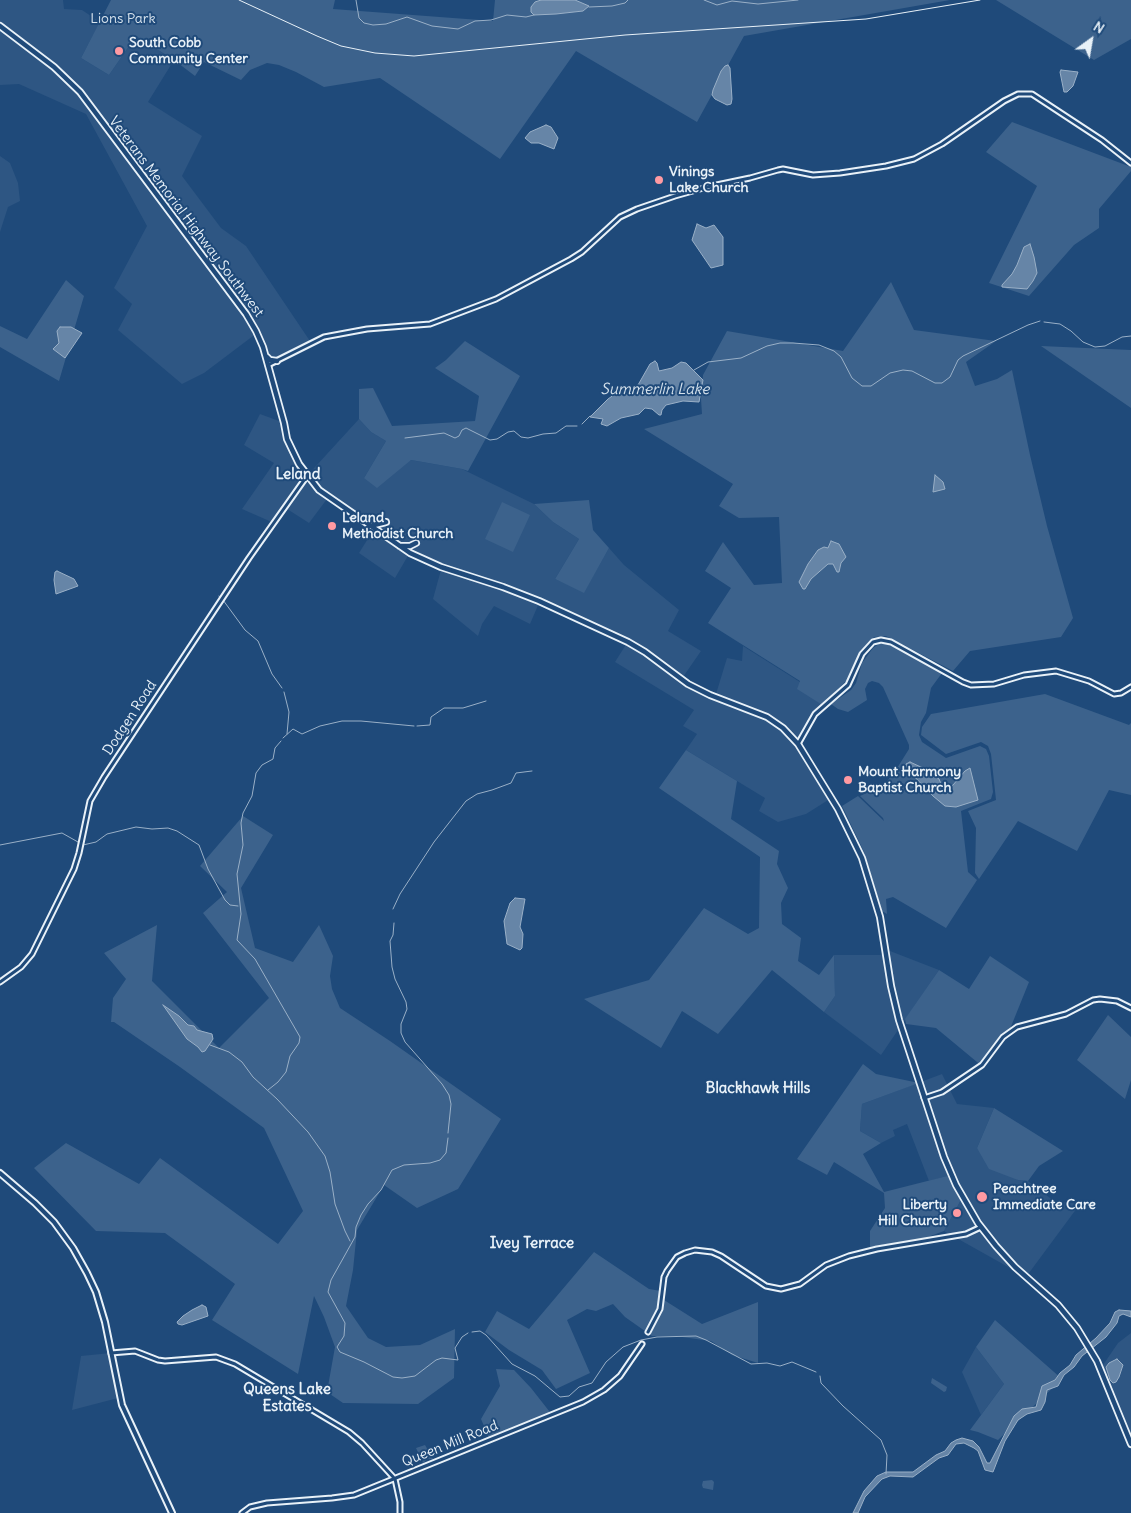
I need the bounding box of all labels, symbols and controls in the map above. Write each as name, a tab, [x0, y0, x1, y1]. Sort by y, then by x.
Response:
park label: Lions Park	[90, 11, 156, 27]
north arrow	[1066, 15, 1116, 65]
text: N	[1090, 17, 1108, 37]
place label: South Cobb Community Center	[129, 35, 248, 68]
marker: South Cobb Community Center	[113, 45, 125, 57]
street label: Veterans Memorial Highway Southwest	[105, 113, 267, 321]
place label: Vinings Lake Church	[669, 164, 749, 196]
marker: Vinings Lake Church	[653, 174, 665, 186]
water label: Summerlin Lake	[601, 381, 709, 399]
district label: Leland	[275, 466, 321, 484]
place label: Leland Methodist Church	[342, 510, 453, 542]
marker: Leland Methodist Church	[326, 520, 338, 532]
street label: Dodgen Road	[100, 678, 160, 758]
place label: Mount Harmony Baptist Church	[858, 764, 961, 796]
marker: Mount Harmony Baptist Church	[842, 774, 854, 786]
district label: Blackhawk Hills	[706, 1080, 810, 1098]
place label: Peachtree Immediate Care	[993, 1181, 1096, 1214]
marker: Peachtree Immediate Care	[975, 1190, 989, 1204]
place label: Liberty Hill Church	[878, 1197, 947, 1230]
marker: Liberty Hill Church	[951, 1207, 963, 1219]
district label: Ivey Terrace	[490, 1235, 574, 1253]
district label: Queens Lake Estates	[243, 1381, 331, 1416]
street label: Queen Mill Road	[400, 1417, 500, 1471]

